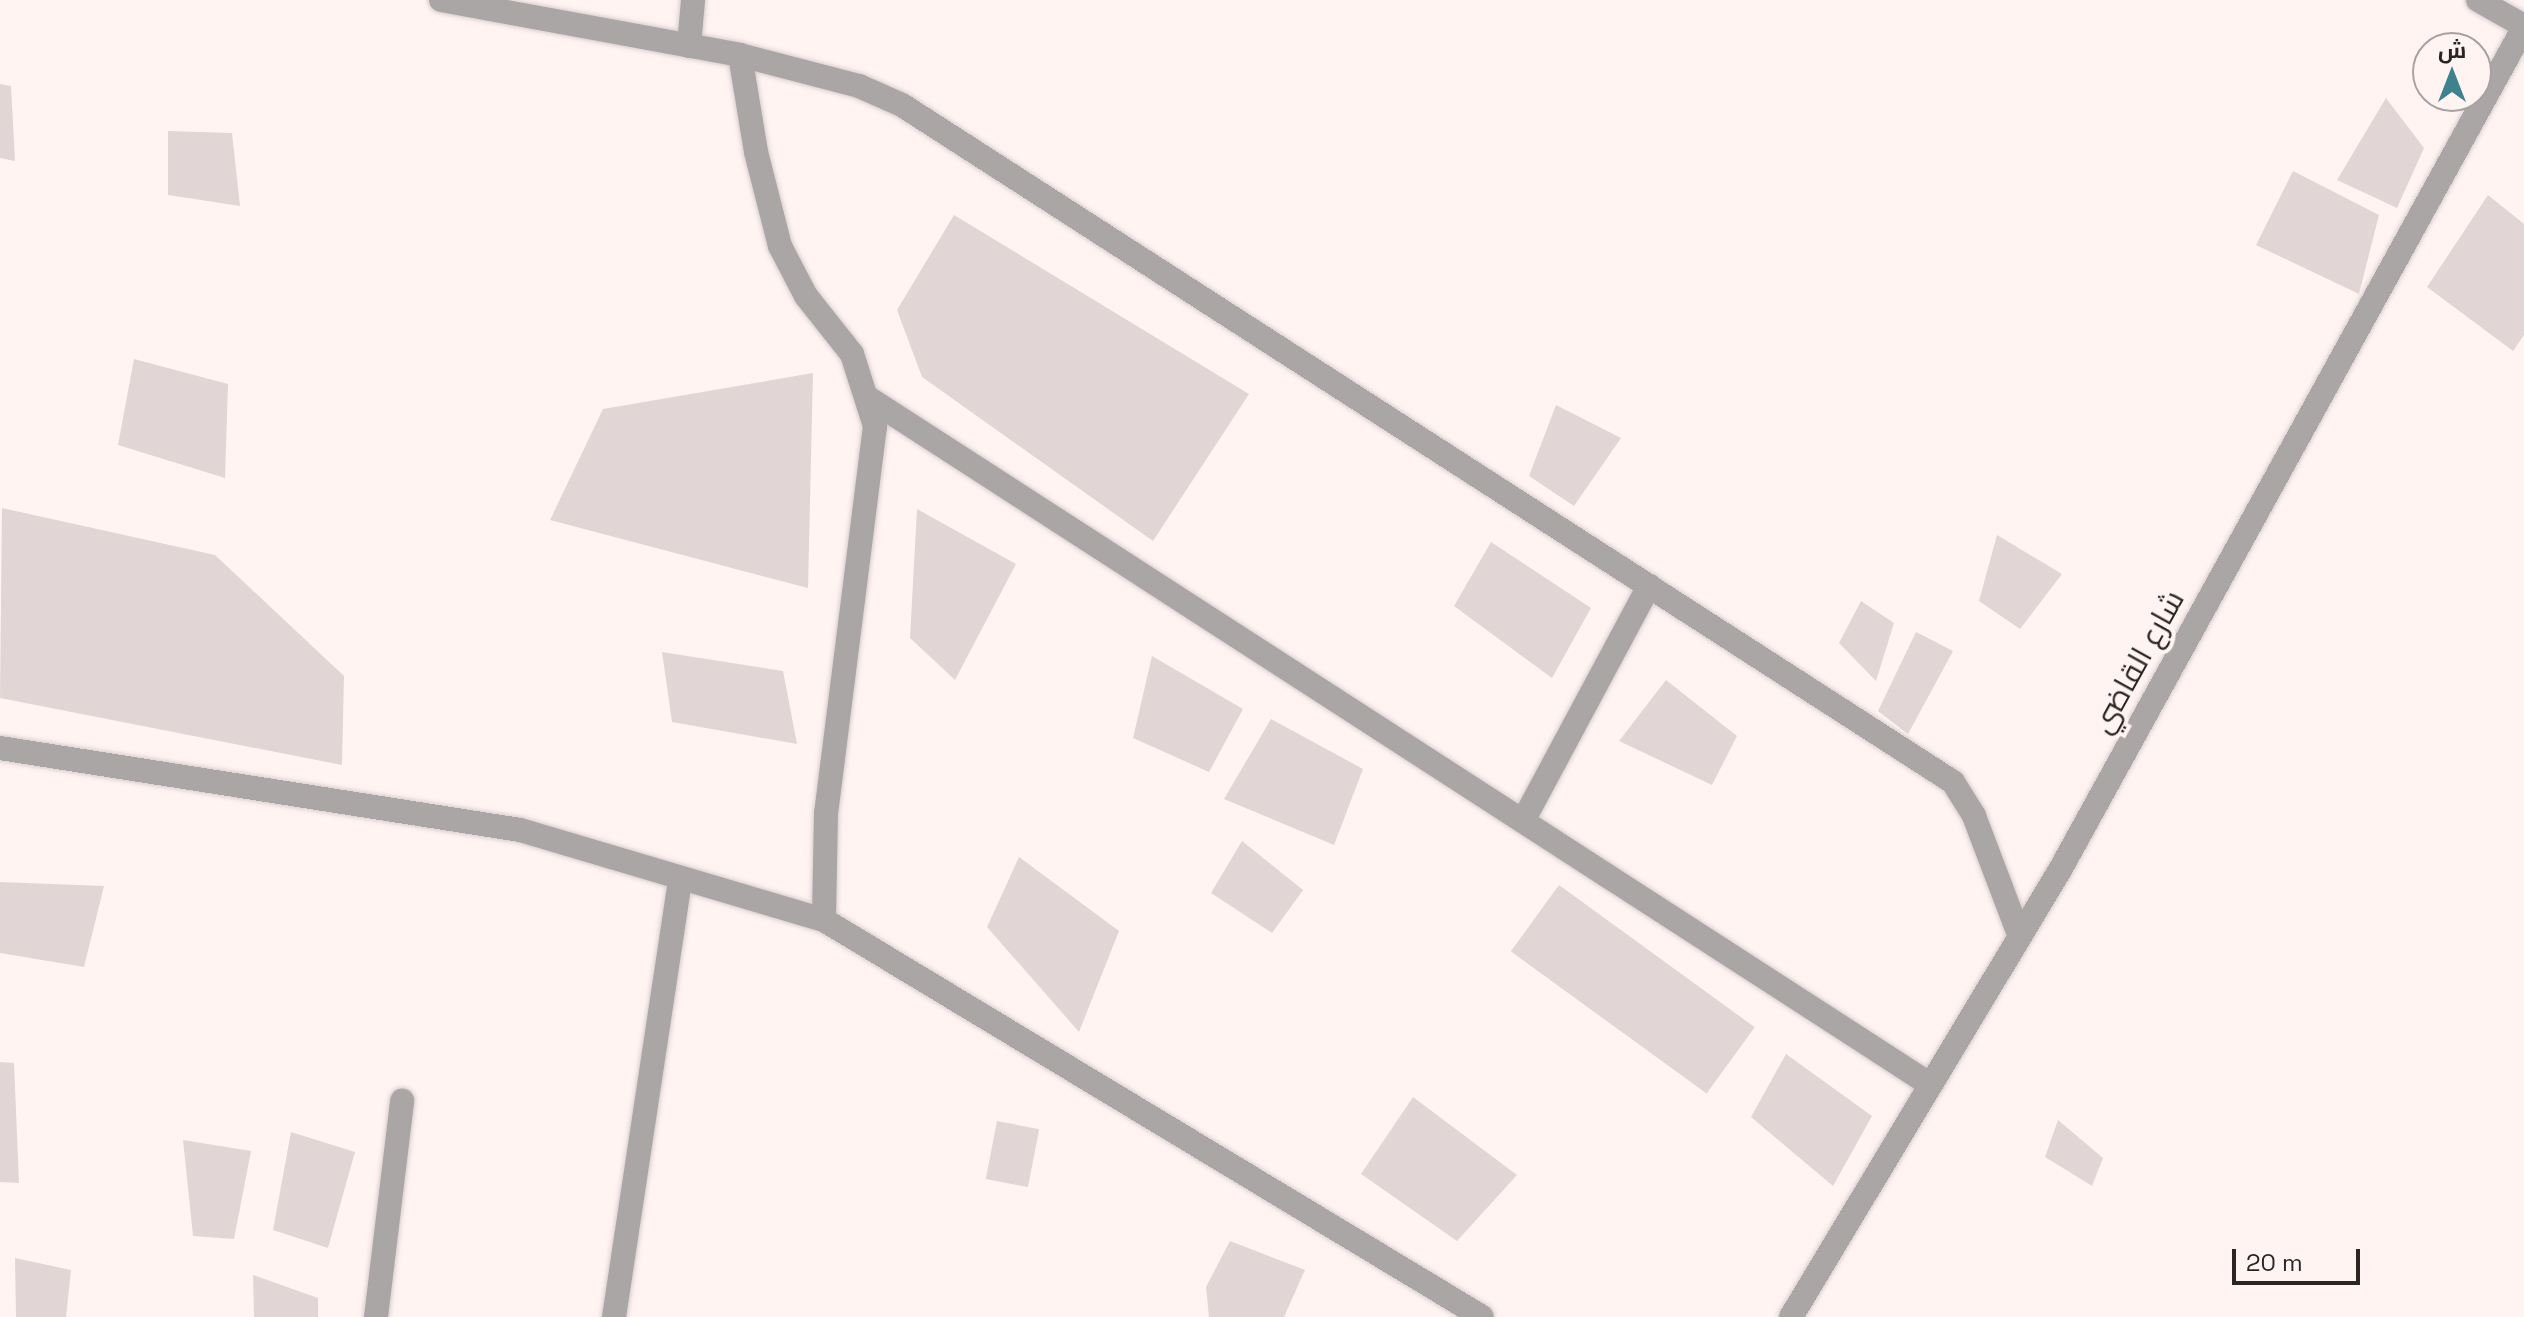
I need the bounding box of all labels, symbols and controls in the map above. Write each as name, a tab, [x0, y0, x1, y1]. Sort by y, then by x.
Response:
north arrow	[2412, 32, 2492, 112]
text: ش	[2438, 36, 2466, 64]
street label: شارع القاضي	[2084, 584, 2192, 740]
scale bar	[2236, 1233, 2364, 1283]
text: 20 m	[2246, 1247, 2303, 1278]

